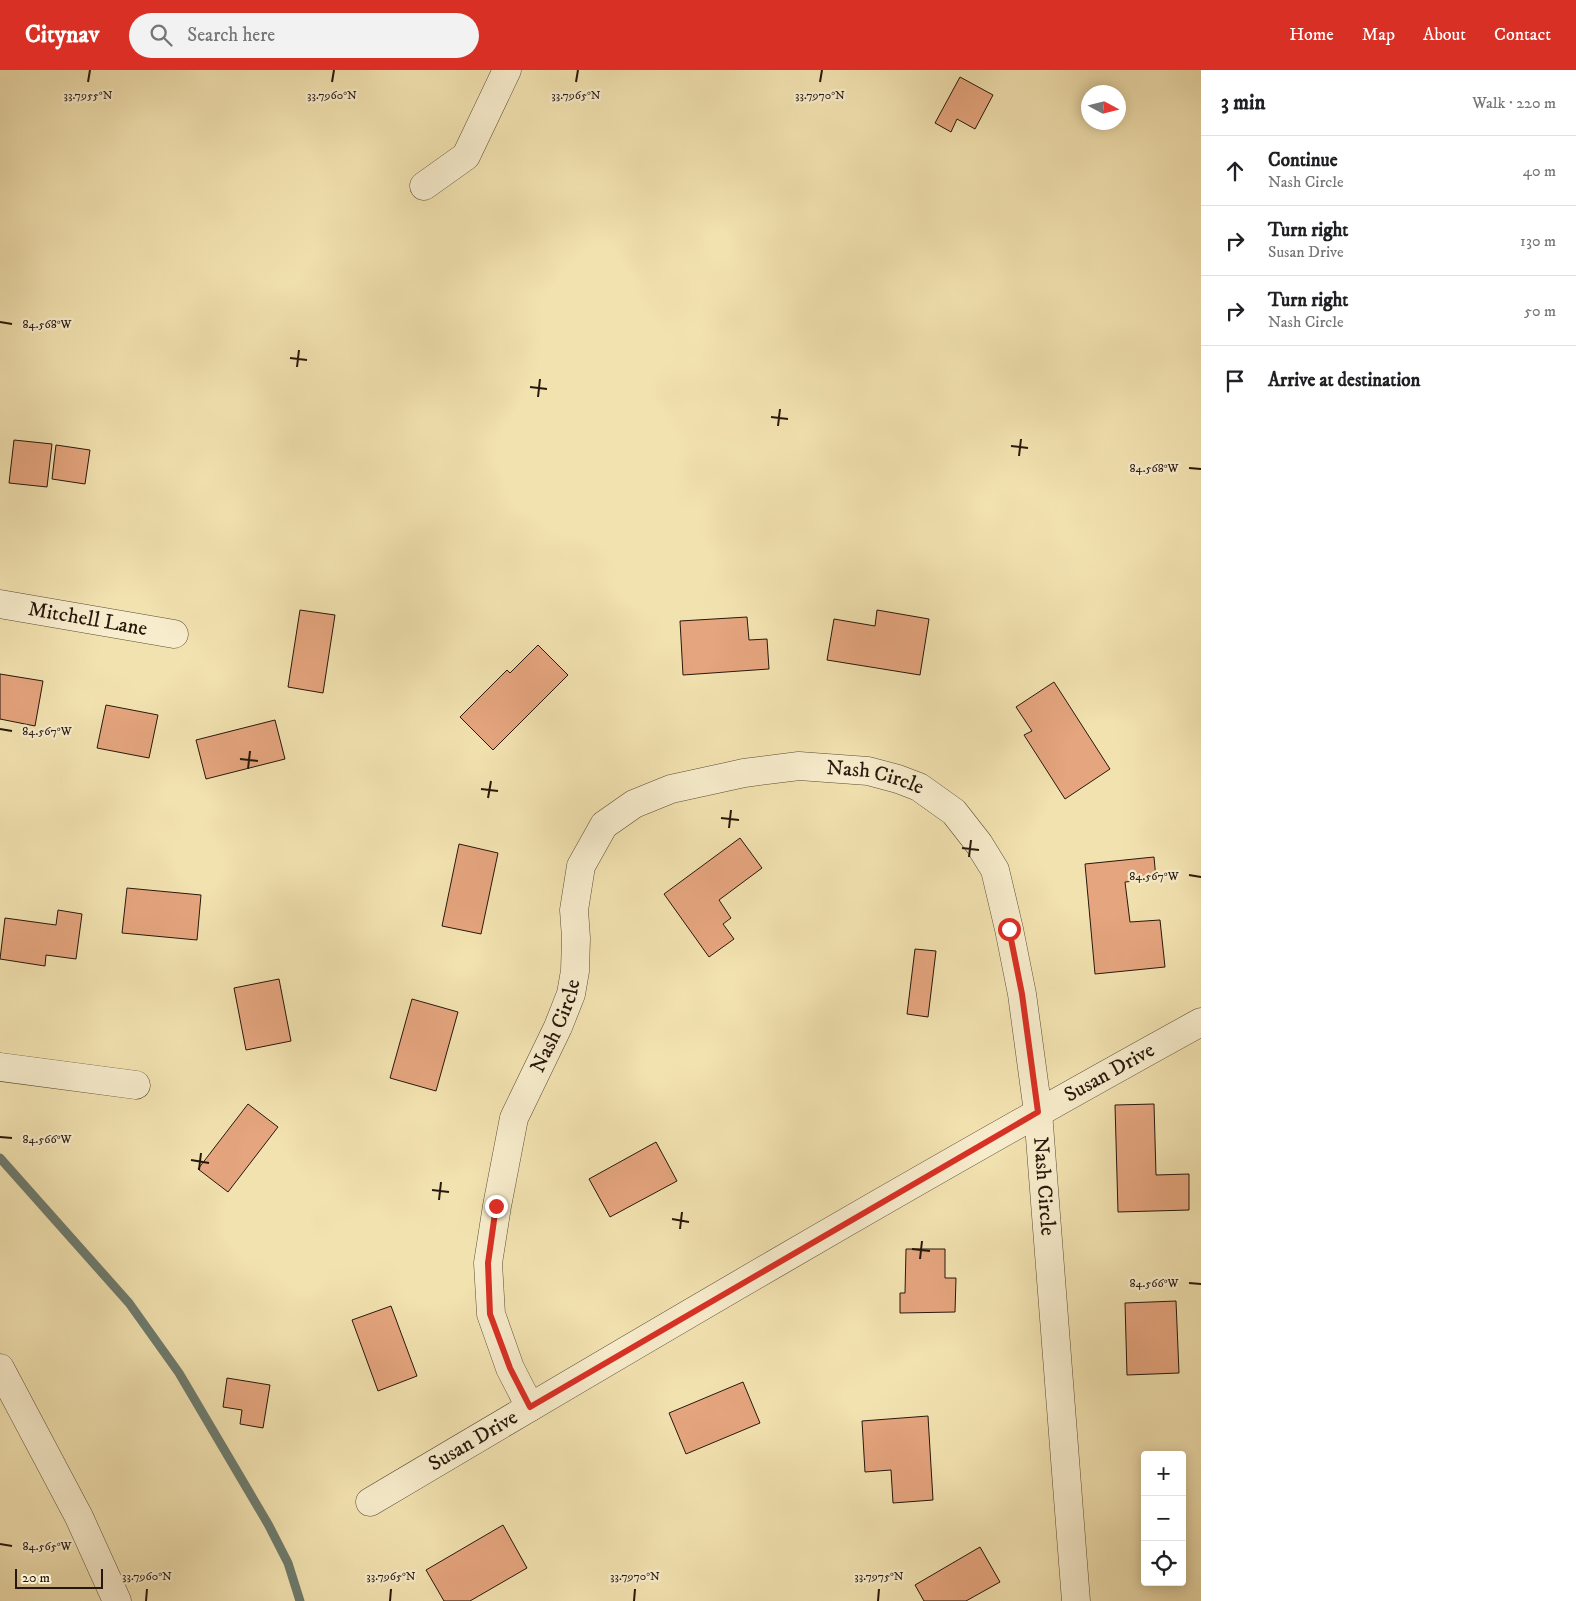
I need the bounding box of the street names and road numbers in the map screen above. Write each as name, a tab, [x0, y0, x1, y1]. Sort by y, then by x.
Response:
street label: Mitchell Lane	[26, 596, 150, 642]
street label: Nash Circle	[826, 755, 928, 801]
street label: Nash Circle	[525, 977, 586, 1077]
street label: Susan Drive	[1060, 1037, 1159, 1108]
street label: Nash Circle	[1027, 1136, 1061, 1237]
street label: Susan Drive	[424, 1404, 523, 1477]

